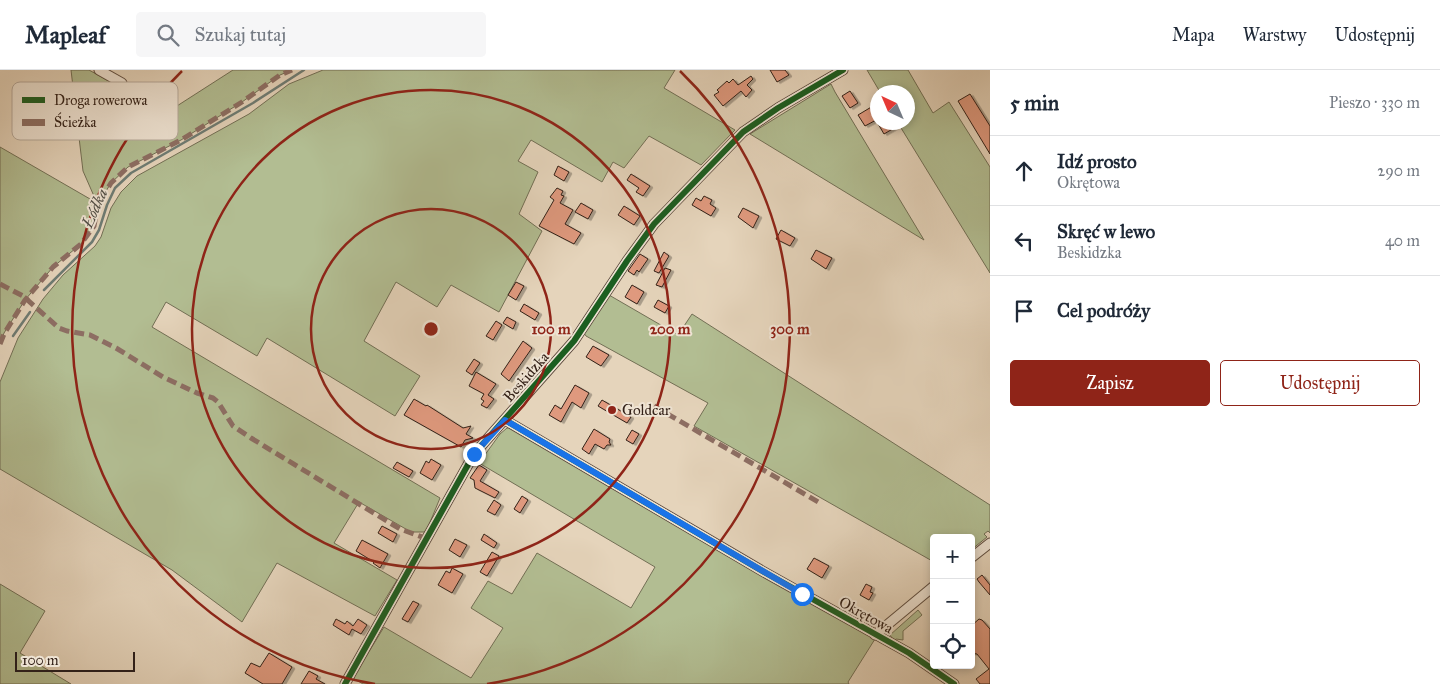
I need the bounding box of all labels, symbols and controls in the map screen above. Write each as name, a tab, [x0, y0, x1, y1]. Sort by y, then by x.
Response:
search box	[136, 12, 486, 57]
text: Mapleaf	[25, 20, 106, 50]
icon: search	[154, 21, 182, 49]
text: Szukaj tutaj	[194, 23, 286, 46]
text: Mapa	[1172, 24, 1215, 46]
text: Warstwy	[1243, 24, 1306, 46]
text: Udostępnij	[1334, 24, 1415, 46]
legend	[12, 82, 178, 140]
north arrow	[870, 85, 915, 130]
text: 5 min	[1010, 90, 1059, 116]
text: Droga rowerowa	[54, 92, 147, 109]
text: Pieszo · 330 m	[1329, 93, 1420, 112]
text: Ścieżka	[54, 112, 97, 131]
text: Idź prosto	[1057, 150, 1137, 173]
icon: ahead	[1010, 157, 1038, 185]
text: 290 m	[1377, 161, 1420, 180]
text: Okrętowa	[1057, 173, 1120, 192]
water label: Łódka	[77, 185, 112, 232]
text: Skręć w lewo	[1057, 220, 1155, 243]
icon: left	[1010, 227, 1038, 255]
text: 40 m	[1385, 231, 1420, 250]
text: Beskidzka	[1057, 243, 1121, 262]
icon: arrive	[1010, 297, 1038, 325]
text: Cel podróży	[1057, 299, 1150, 322]
centre of rings	[422, 320, 440, 338]
text: 100 m	[531, 320, 571, 338]
text: 200 m	[650, 320, 691, 338]
text: 300 m	[770, 320, 810, 339]
street label: Beskidzka	[499, 348, 553, 406]
button: Zapisz	[1010, 360, 1210, 406]
button: Udostępnij	[1220, 360, 1420, 406]
place label: Goldcar	[622, 401, 671, 419]
marker: Goldcar	[606, 404, 618, 416]
route end	[463, 443, 486, 466]
map controls	[930, 534, 975, 669]
button: +	[930, 534, 975, 579]
button: −	[930, 579, 975, 624]
route start	[791, 583, 814, 606]
street label: Okrętowa	[836, 593, 897, 638]
button: locate	[930, 624, 975, 669]
scale bar	[15, 649, 135, 672]
text: 100 m	[22, 652, 59, 669]

